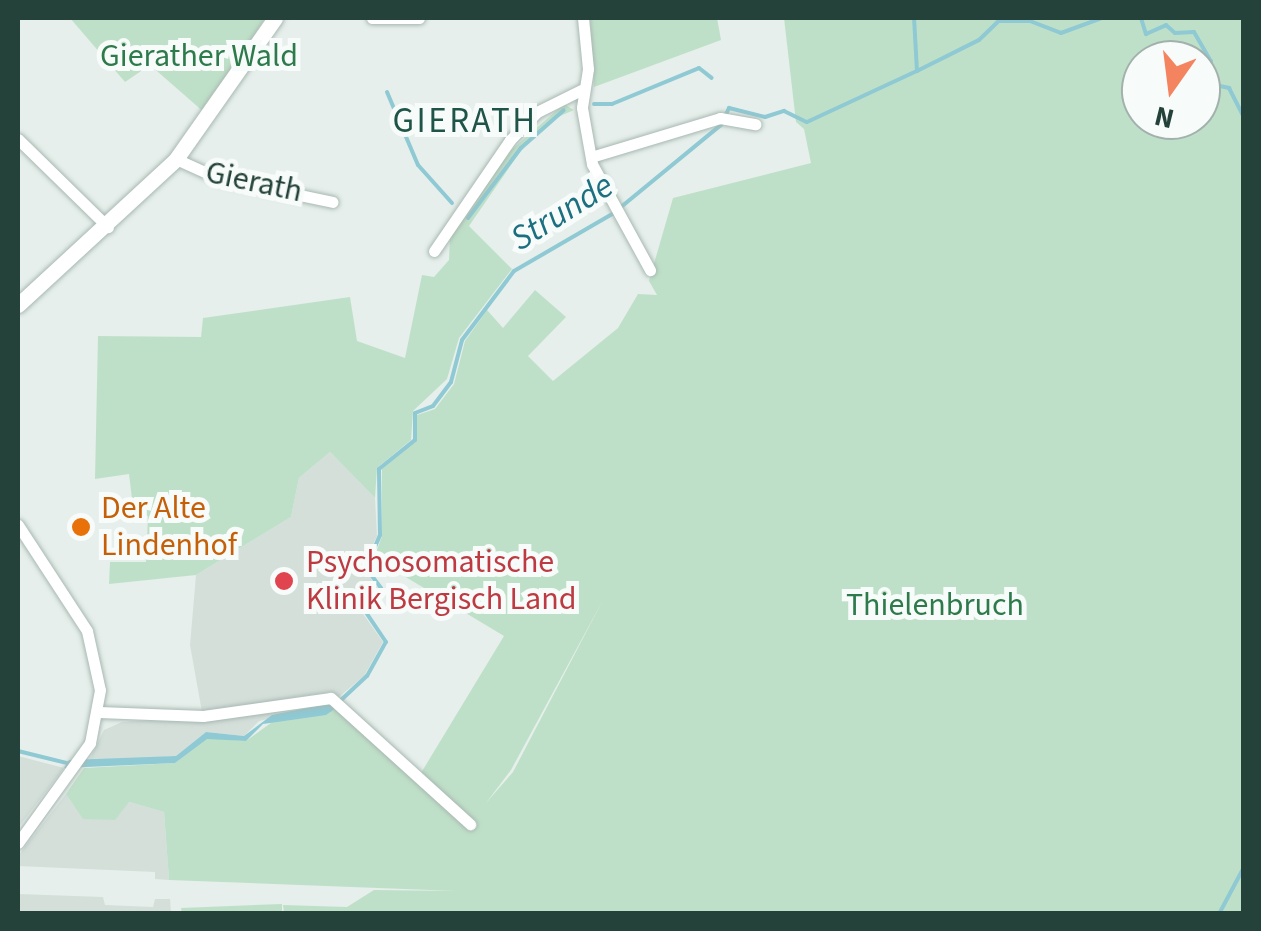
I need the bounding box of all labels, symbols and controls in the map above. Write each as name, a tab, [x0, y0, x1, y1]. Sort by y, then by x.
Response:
park label: Gierather Wald	[100, 37, 298, 75]
north arrow	[1121, 40, 1221, 140]
text: N	[1150, 96, 1178, 139]
district label: GIERATH	[392, 100, 538, 142]
street label: Gierath	[202, 153, 306, 211]
water label: Strunde	[503, 164, 621, 260]
place label: Der Alte Lindenhof	[101, 490, 237, 565]
marker: Der Alte Lindenhof	[70, 516, 92, 538]
place label: Psychosomatische Klinik Bergisch Land	[306, 544, 576, 619]
marker: Psychosomatische Klinik Bergisch Land	[271, 568, 297, 594]
park label: Thielenbruch	[846, 586, 1024, 624]

